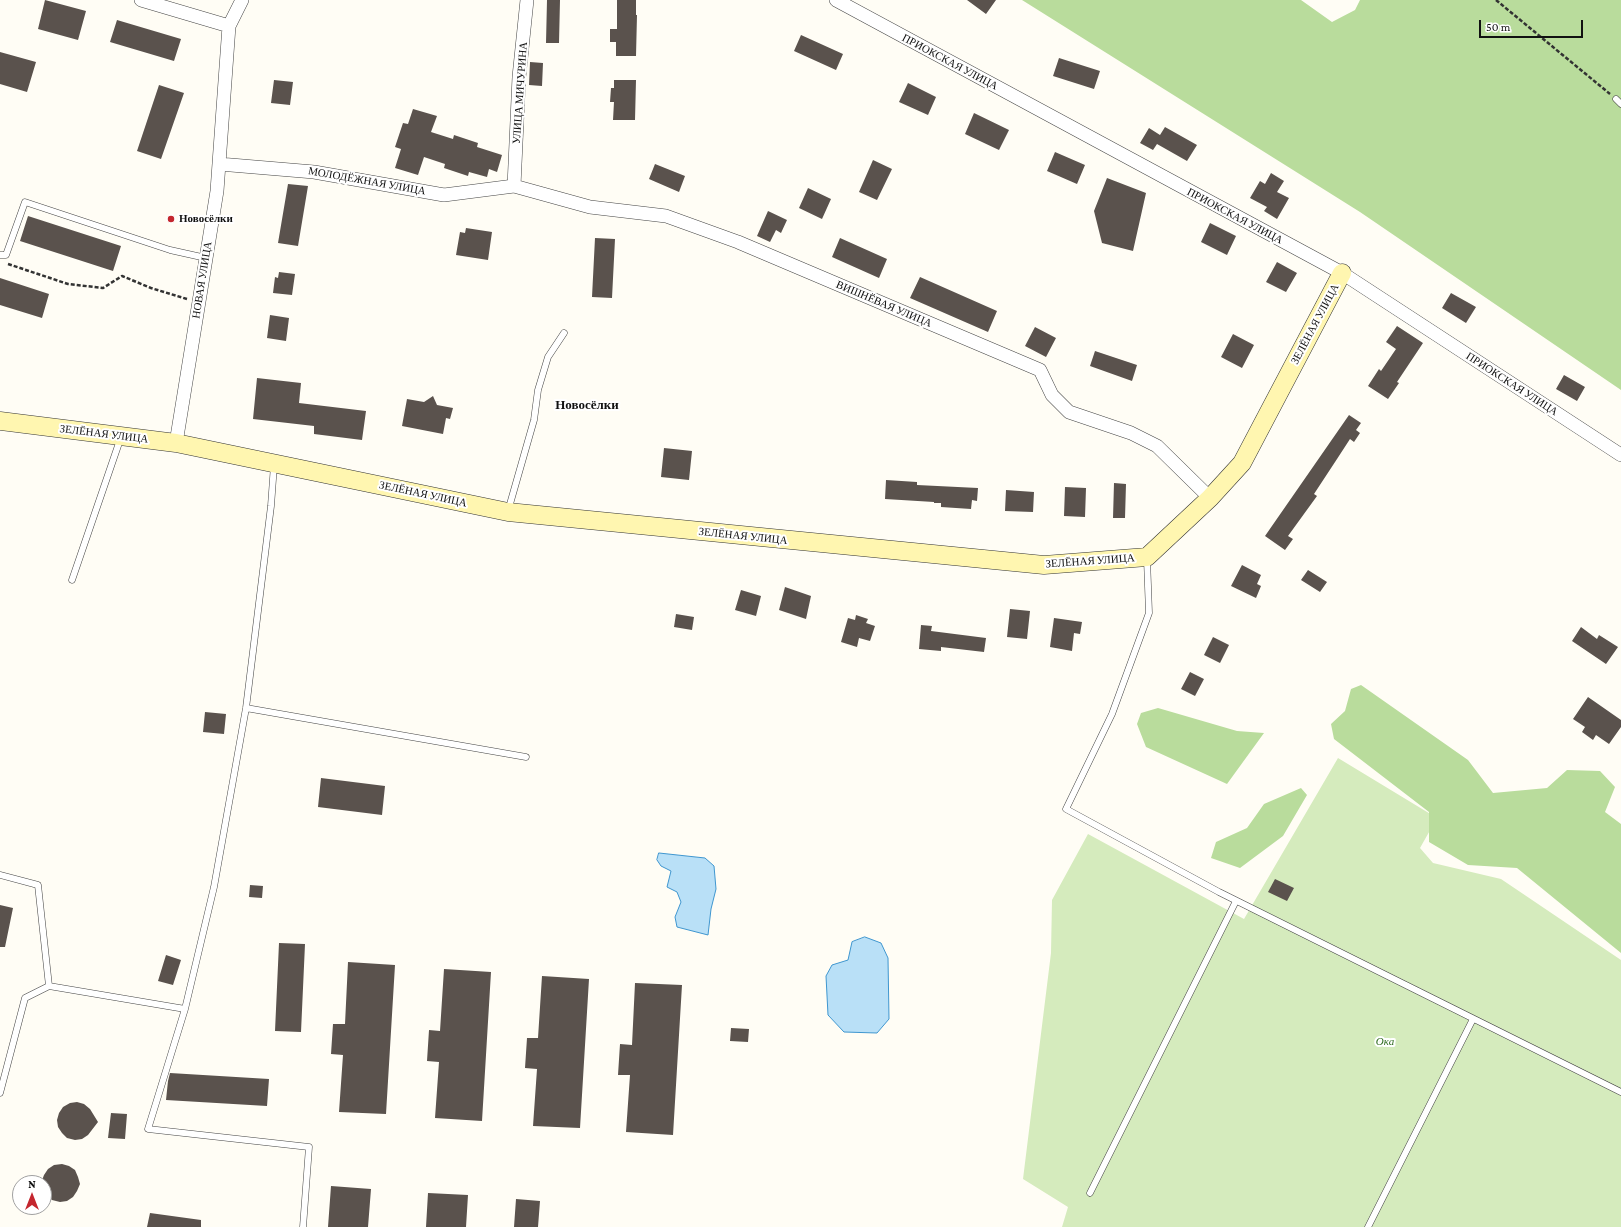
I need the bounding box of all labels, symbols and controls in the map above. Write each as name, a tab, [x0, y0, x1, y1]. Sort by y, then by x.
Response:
scale bar	[1481, 12, 1585, 38]
text: 50 m	[1486, 20, 1510, 34]
street label: ПРИОКСКАЯ УЛИЦА	[900, 31, 1000, 93]
street label: УЛИЦА МИЧУРИНА	[510, 41, 530, 145]
street label: МОЛОДЁЖНАЯ УЛИЦА	[307, 164, 427, 198]
street label: ПРИОКСКАЯ УЛИЦА	[1185, 185, 1285, 247]
place label: Новосёлки	[179, 212, 233, 226]
marker: Новосёлки	[166, 214, 176, 224]
street label: НОВАЯ УЛИЦА	[189, 241, 215, 319]
street label: ВИШНЁВАЯ УЛИЦА	[834, 278, 934, 330]
street label: ЗЕЛЁНАЯ УЛИЦА	[1288, 281, 1342, 367]
street label: ПРИОКСКАЯ УЛИЦА	[1464, 349, 1560, 419]
district label: Новосёлки	[555, 397, 619, 413]
street label: ЗЕЛЁНАЯ УЛИЦА	[59, 422, 149, 446]
street label: ЗЕЛЁНАЯ УЛИЦА	[378, 478, 468, 510]
street label: ЗЕЛЁНАЯ УЛИЦА	[698, 525, 788, 547]
street label: ЗЕЛЁНАЯ УЛИЦА	[1045, 551, 1135, 571]
park label: Ока	[1376, 1035, 1394, 1049]
north arrow	[12, 1175, 52, 1215]
text: N	[28, 1178, 36, 1190]

